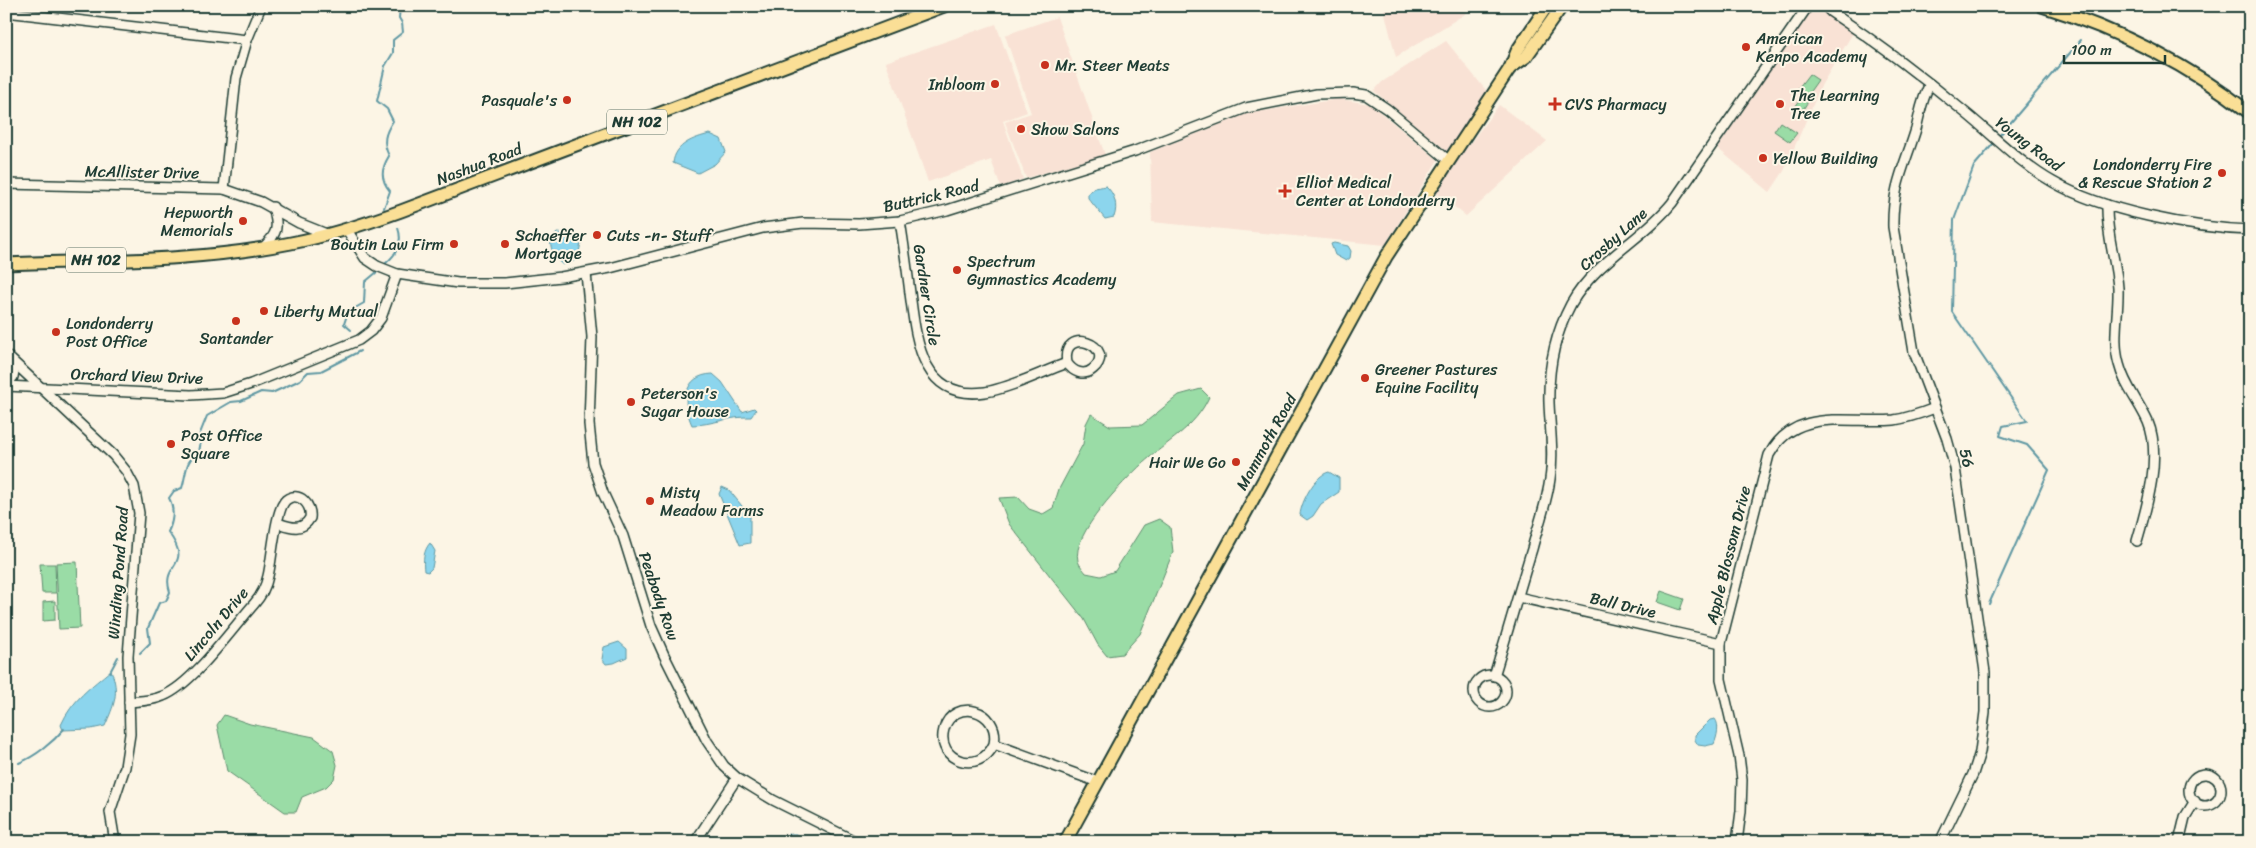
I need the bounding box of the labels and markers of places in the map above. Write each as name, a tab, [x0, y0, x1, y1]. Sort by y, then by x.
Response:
place label: American Kenpo Academy	[1755, 24, 1868, 71]
marker: American Kenpo Academy	[1740, 41, 1752, 53]
place label: Mr. Steer Meats	[1055, 51, 1170, 80]
marker: Mr. Steer Meats	[1039, 59, 1051, 71]
place label: Inbloom	[927, 70, 985, 99]
marker: Inbloom	[989, 78, 1001, 90]
place label: The Learning Tree	[1790, 81, 1880, 128]
place label: Pasquale's	[481, 86, 558, 115]
place label: CVS Pharmacy	[1565, 90, 1667, 119]
marker: Pasquale's	[561, 94, 573, 106]
marker: CVS Pharmacy	[1549, 98, 1561, 110]
marker: The Learning Tree	[1774, 98, 1786, 110]
place label: Show Salons	[1031, 115, 1120, 144]
marker: Show Salons	[1015, 123, 1027, 135]
place label: Yellow Building	[1773, 144, 1878, 173]
place label: Londonderry Fire & Rescue Station 2	[2078, 150, 2212, 197]
marker: Yellow Building	[1757, 152, 1769, 164]
marker: Londonderry Fire & Rescue Station 2	[2216, 167, 2228, 179]
place label: Elliot Medical Center at Londonderry	[1296, 168, 1456, 215]
marker: Elliot Medical Center at Londonderry	[1278, 184, 1292, 198]
place label: Hepworth Memorials	[160, 198, 234, 245]
marker: Hepworth Memorials	[237, 215, 249, 227]
place label: Schaeffer Mortgage	[515, 221, 588, 268]
place label: Cuts -n- Stuff	[607, 221, 714, 250]
marker: Cuts -n- Stuff	[591, 229, 603, 241]
place label: Boutin Law Firm	[330, 230, 444, 259]
marker: Boutin Law Firm	[448, 238, 460, 250]
marker: Schaeffer Mortgage	[499, 238, 511, 250]
place label: Spectrum Gymnastics Academy	[967, 247, 1117, 294]
marker: Spectrum Gymnastics Academy	[951, 264, 963, 276]
place label: Liberty Mutual	[274, 297, 379, 326]
marker: Liberty Mutual	[258, 305, 270, 317]
place label: Londonderry Post Office	[66, 309, 154, 356]
marker: Santander	[230, 315, 242, 327]
place label: Santander	[199, 324, 274, 353]
marker: Londonderry Post Office	[50, 326, 62, 338]
place label: Greener Pastures Equine Facility	[1375, 355, 1498, 402]
marker: Greener Pastures Equine Facility	[1359, 372, 1371, 384]
place label: Peterson's Sugar House	[641, 379, 729, 426]
marker: Peterson's Sugar House	[625, 396, 637, 408]
place label: Post Office Square	[181, 421, 263, 468]
marker: Post Office Square	[165, 438, 177, 450]
place label: Hair We Go	[1149, 448, 1226, 477]
marker: Hair We Go	[1230, 456, 1242, 468]
place label: Misty Meadow Farms	[660, 478, 764, 525]
marker: Misty Meadow Farms	[644, 495, 656, 507]

